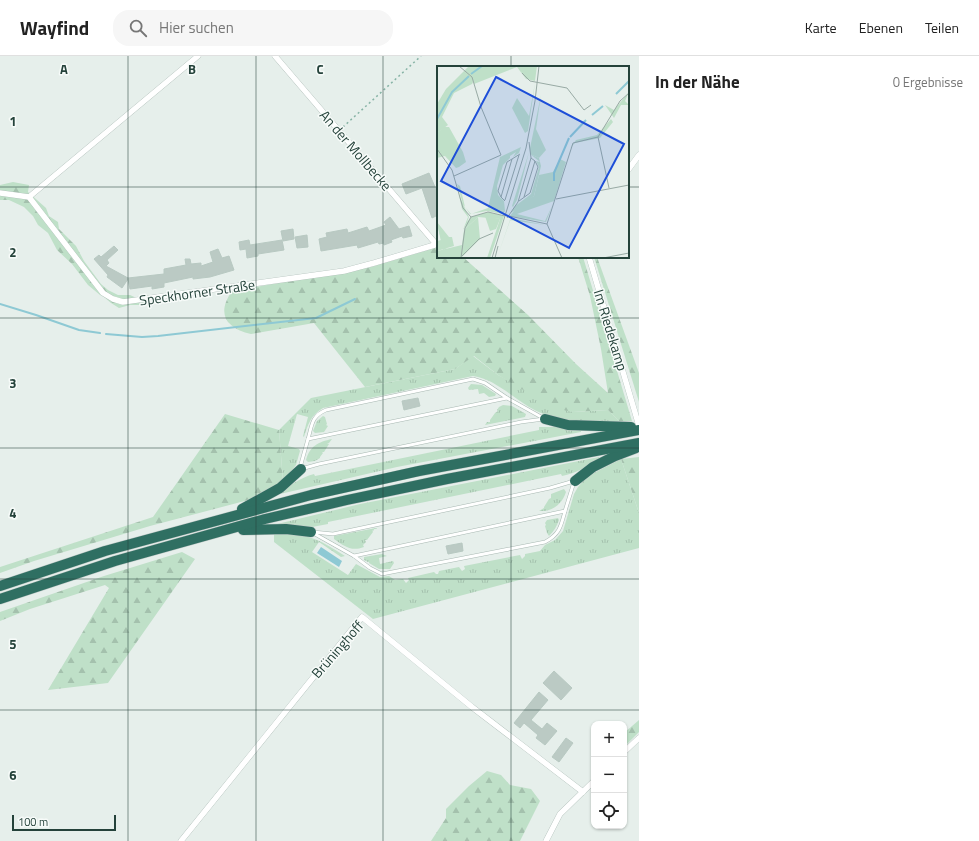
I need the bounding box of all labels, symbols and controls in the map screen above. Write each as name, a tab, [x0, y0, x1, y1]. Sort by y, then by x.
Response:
search box	[113, 10, 393, 46]
text: Wayfind	[20, 13, 89, 42]
text: Hier suchen	[159, 16, 234, 39]
icon: search	[127, 17, 149, 39]
text: Karte	[805, 17, 837, 38]
text: Ebenen	[859, 17, 903, 38]
text: Teilen	[925, 17, 959, 38]
text: A	[60, 59, 68, 79]
text: B	[188, 59, 196, 79]
text: C	[316, 59, 324, 79]
inset map	[437, 66, 629, 258]
text: In der Nähe	[655, 69, 740, 95]
text: 0 Ergebnisse	[893, 72, 963, 92]
street label: An der Mollbecke	[315, 105, 397, 195]
text: 1	[9, 111, 17, 131]
text: 2	[9, 242, 17, 262]
street label: Speckhorner Straße	[138, 273, 256, 311]
street label: Im Riedekamp	[589, 287, 633, 373]
text: 3	[9, 373, 17, 393]
text: 4	[9, 503, 17, 523]
street label: Brüninghoff	[306, 615, 368, 682]
text: 5	[9, 634, 17, 654]
map controls	[591, 721, 627, 829]
button: +	[591, 721, 627, 757]
button: −	[591, 757, 627, 793]
text: 6	[9, 765, 17, 785]
button: locate	[591, 793, 627, 829]
scale bar	[12, 813, 116, 832]
text: 100 m	[18, 814, 48, 830]

